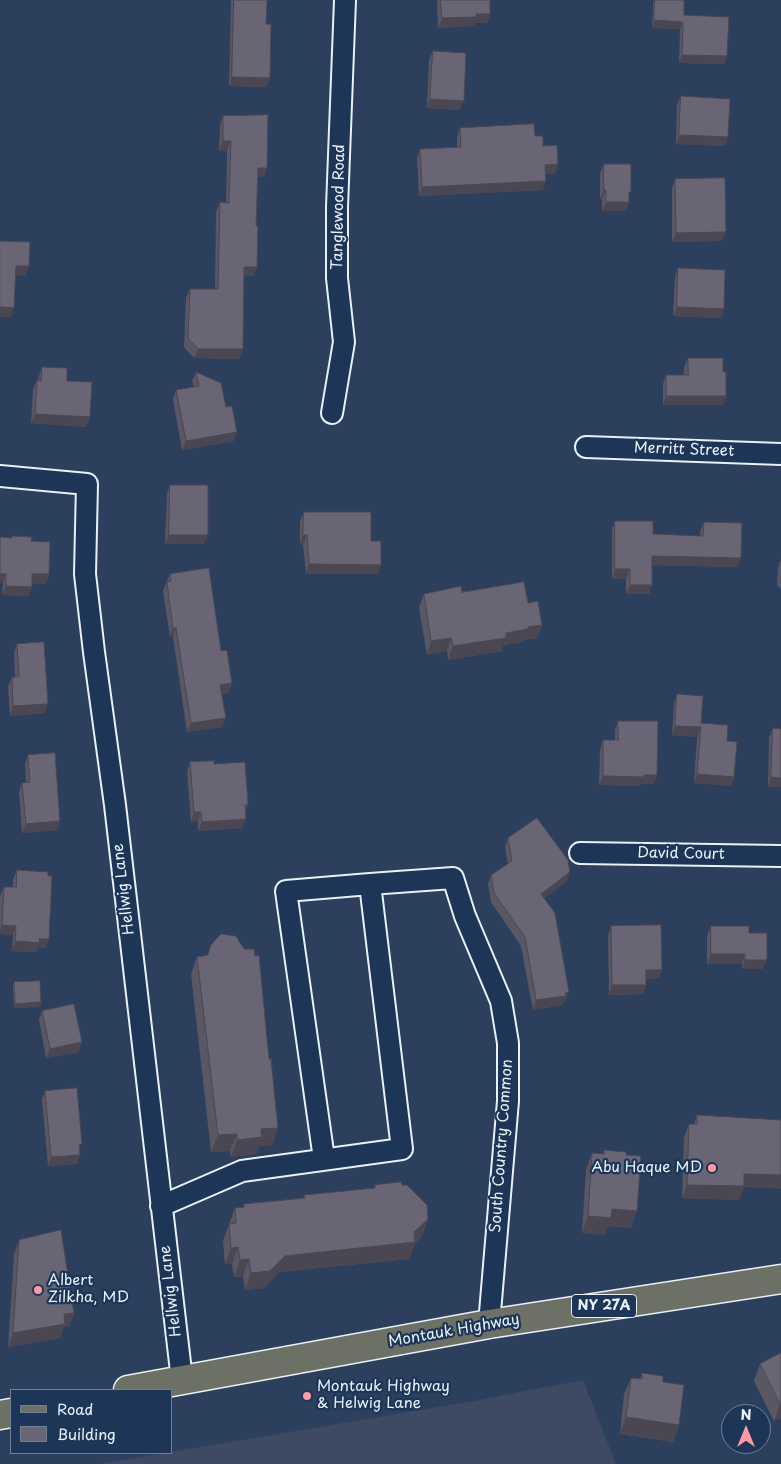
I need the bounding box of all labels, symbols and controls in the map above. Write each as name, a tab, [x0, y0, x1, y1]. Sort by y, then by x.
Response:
street label: Tanglewood Road	[329, 144, 349, 270]
street label: Merritt Street	[633, 439, 735, 461]
street label: Hellwig Lane	[109, 842, 139, 936]
street label: David Court	[637, 844, 725, 864]
street label: South Country Common	[487, 1059, 517, 1233]
place label: Abu Haque MD	[591, 1159, 702, 1177]
marker: Abu Haque MD	[706, 1162, 718, 1174]
street label: Hellwig Lane	[156, 1244, 186, 1338]
place label: Albert Zilkha, MD	[48, 1272, 129, 1307]
marker: Albert Zilkha, MD	[32, 1284, 44, 1296]
road number: NY 27A	[572, 1294, 636, 1318]
street label: Montauk Highway	[387, 1311, 521, 1351]
place label: Montauk Highway & Helwig Lane	[317, 1378, 450, 1413]
legend	[10, 1389, 172, 1454]
marker: Montauk Highway & Helwig Lane	[301, 1390, 313, 1402]
text: Road	[57, 1397, 93, 1420]
north arrow	[721, 1404, 771, 1454]
text: N	[740, 1404, 752, 1425]
text: Building	[57, 1422, 116, 1445]

